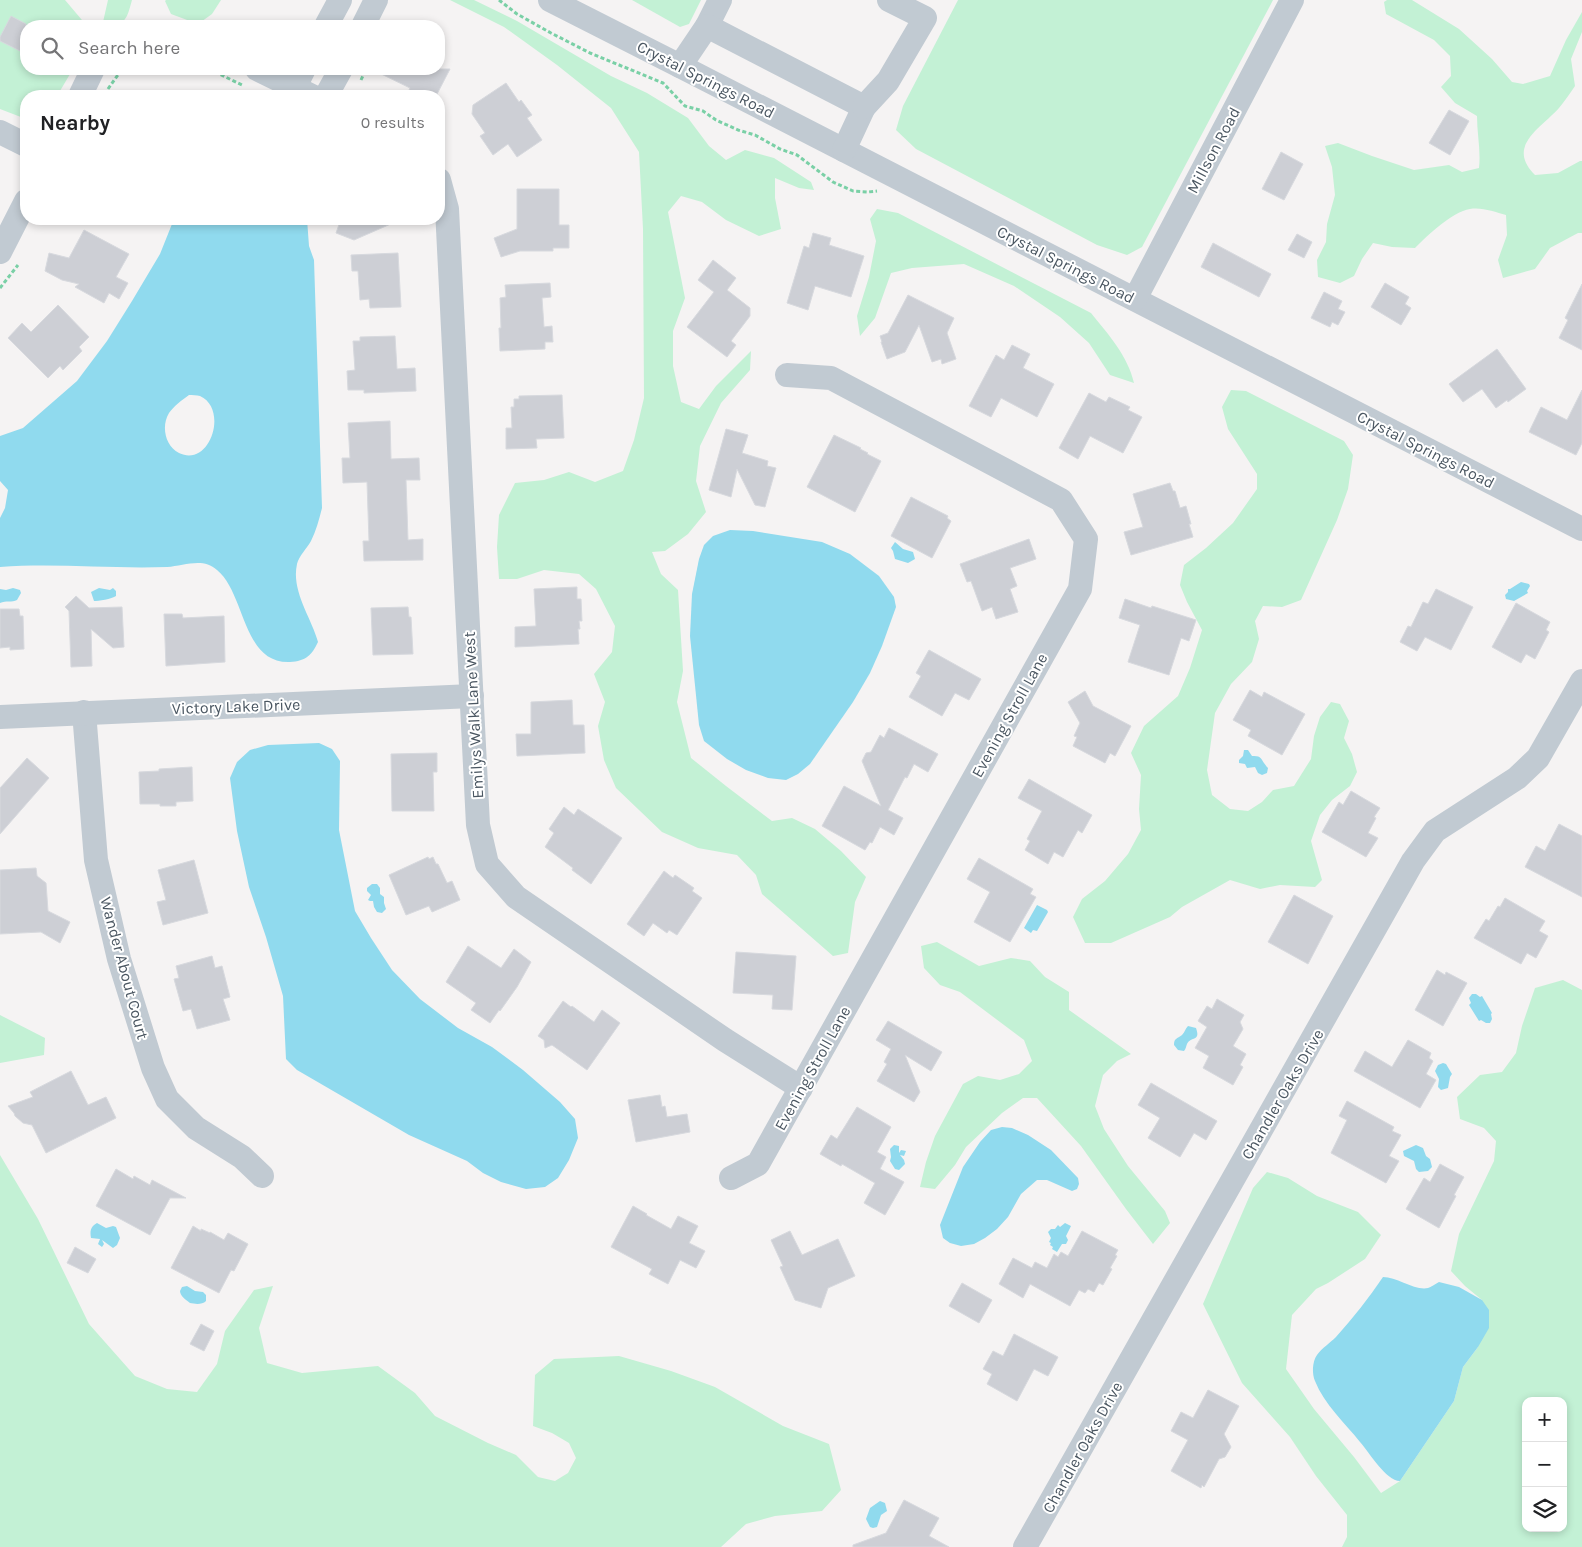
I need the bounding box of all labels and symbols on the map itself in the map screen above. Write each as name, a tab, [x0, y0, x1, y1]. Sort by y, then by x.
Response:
street label: Crystal Springs Road	[634, 37, 778, 122]
street label: Millson Road	[1183, 104, 1244, 197]
street label: Crystal Springs Road	[994, 222, 1138, 307]
street label: Crystal Springs Road	[1354, 407, 1498, 492]
street label: Emilys Walk Lane West	[460, 631, 487, 799]
street label: Evening Stroll Lane	[967, 650, 1052, 781]
street label: Victory Lake Drive	[171, 695, 301, 718]
street label: Wander About Court	[96, 895, 153, 1041]
street label: Evening Stroll Lane	[770, 1003, 855, 1134]
street label: Chandler Oaks Drive	[1237, 1026, 1328, 1163]
street label: Chandler Oaks Drive	[1038, 1378, 1126, 1516]

